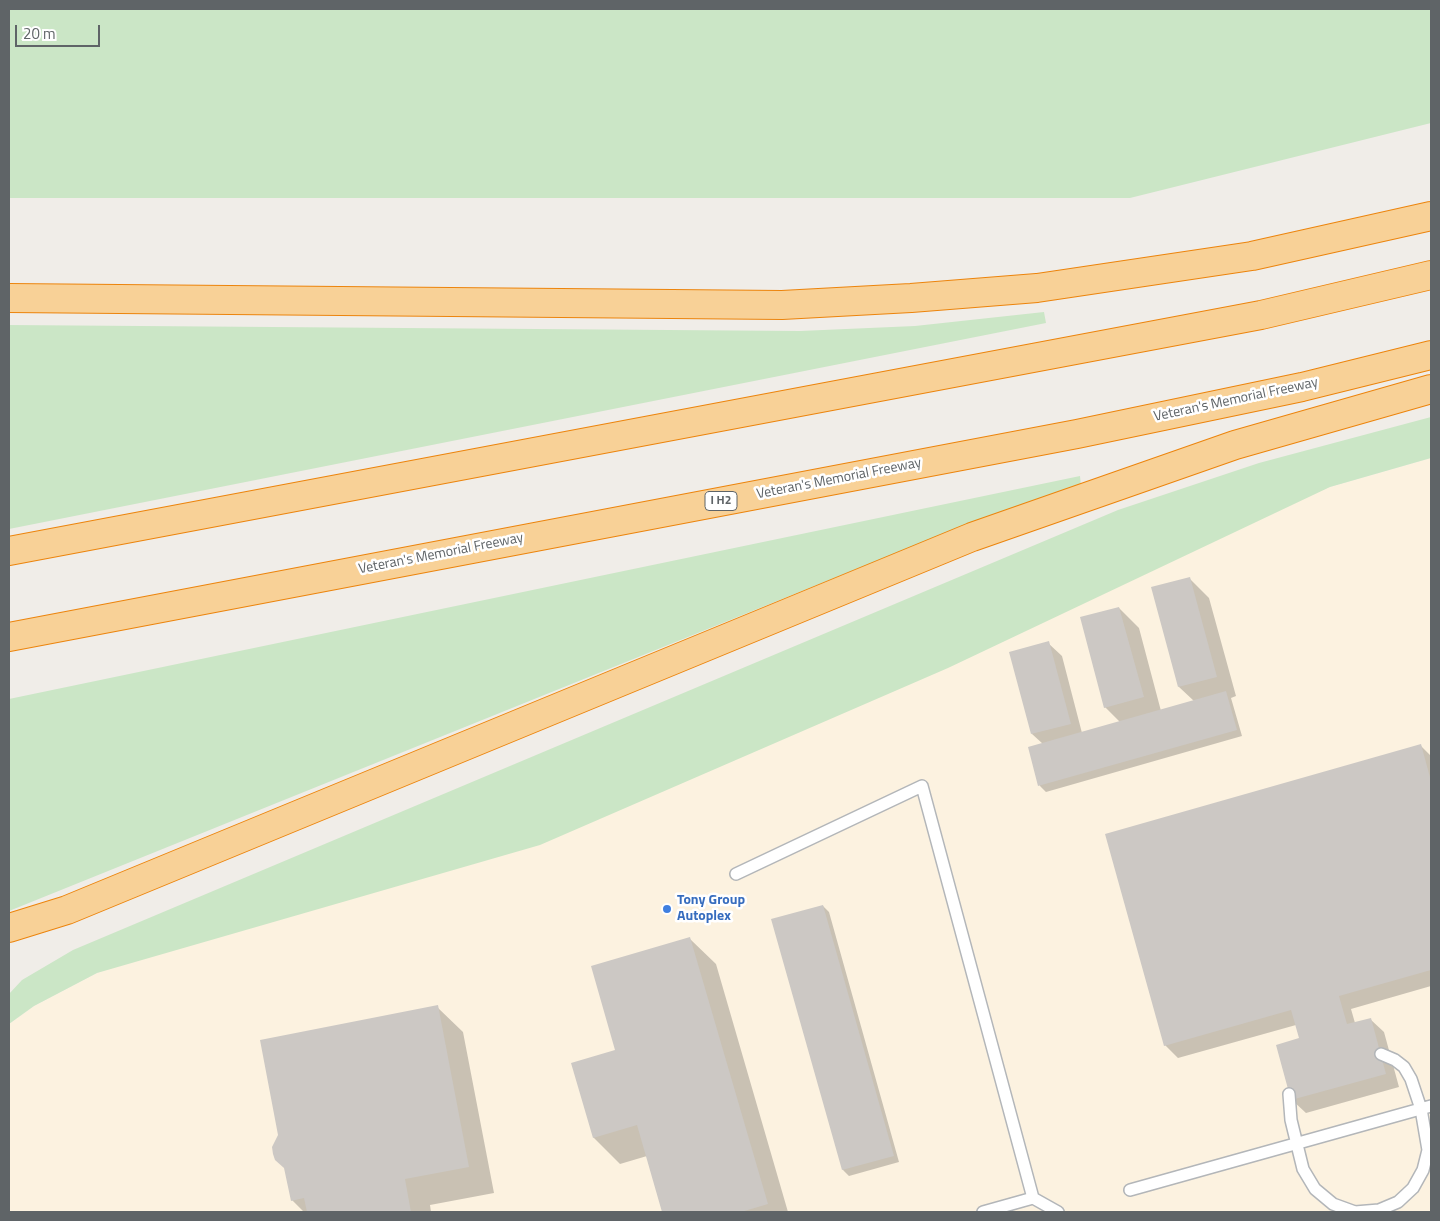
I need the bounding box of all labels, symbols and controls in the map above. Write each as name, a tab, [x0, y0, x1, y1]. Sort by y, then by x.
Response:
scale bar	[18, 15, 102, 47]
text: 20 m	[23, 22, 56, 45]
street label: Veteran's Memorial Freeway	[1152, 374, 1320, 426]
street label: Veteran's Memorial Freeway	[755, 455, 923, 503]
road number: I H2	[705, 492, 737, 511]
street label: Veteran's Memorial Freeway	[357, 530, 525, 578]
place label: Tony Group Autoplex	[677, 893, 745, 926]
marker: Tony Group Autoplex	[661, 903, 673, 915]

